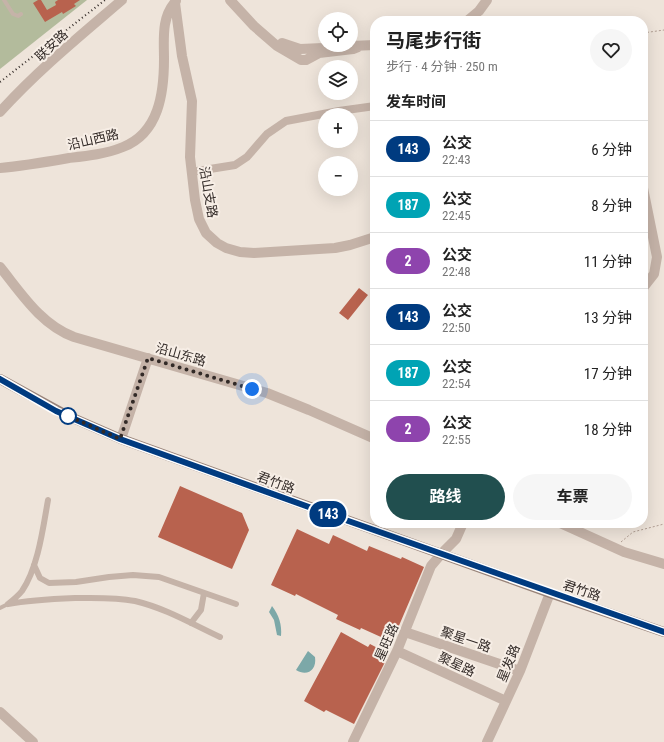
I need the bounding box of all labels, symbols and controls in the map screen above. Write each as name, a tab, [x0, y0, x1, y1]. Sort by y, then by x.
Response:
map controls	[318, 12, 358, 196]
button: locate	[318, 12, 358, 52]
street label: 联安路	[32, 27, 71, 64]
text: 马尾步行街	[386, 29, 481, 52]
button: heart	[590, 29, 632, 71]
text: 步行 · 4 分钟 · 250 m	[386, 59, 498, 74]
button: layers	[318, 60, 358, 100]
text: 发车时间	[386, 93, 446, 111]
button: +	[318, 108, 358, 148]
street label: 沿山西路	[66, 126, 120, 153]
text: 公交	[442, 134, 472, 152]
text: 143	[397, 141, 419, 157]
text: 6 分钟	[591, 141, 632, 159]
text: 22:43	[442, 152, 471, 167]
button: −	[318, 156, 358, 196]
street label: 沿山支路	[197, 165, 220, 219]
text: 公交	[442, 190, 472, 208]
text: 187	[397, 197, 419, 213]
text: 8 分钟	[591, 197, 632, 215]
text: 22:45	[442, 208, 471, 223]
text: 公交	[442, 246, 472, 264]
text: 2	[404, 253, 412, 269]
text: 11 分钟	[584, 253, 632, 271]
text: 22:48	[442, 264, 471, 279]
text: 公交	[442, 302, 472, 320]
text: 143	[397, 309, 419, 325]
text: 13 分钟	[584, 309, 632, 327]
text: 22:50	[442, 320, 471, 335]
street label: 沿山东路	[154, 340, 208, 369]
text: 公交	[442, 358, 472, 376]
text: 187	[397, 365, 419, 381]
text: 17 分钟	[584, 365, 632, 383]
text: 22:54	[442, 376, 471, 391]
your location	[242, 379, 262, 399]
unlabelled marker	[59, 407, 77, 425]
text: 公交	[442, 414, 472, 432]
text: 2	[404, 421, 412, 437]
text: 18 分钟	[584, 421, 632, 439]
text: 22:55	[442, 432, 471, 447]
street label: 君竹路	[255, 469, 297, 496]
button: 路线	[386, 474, 505, 520]
button: 车票	[513, 474, 632, 520]
line badge: 143	[305, 501, 351, 527]
text: 143	[317, 506, 339, 522]
street label: 君竹路	[561, 577, 603, 604]
street label: 星旺路	[372, 621, 401, 663]
street label: 聚星一路	[439, 624, 493, 655]
street label: 星发路	[494, 642, 523, 684]
street label: 聚星路	[436, 649, 478, 679]

